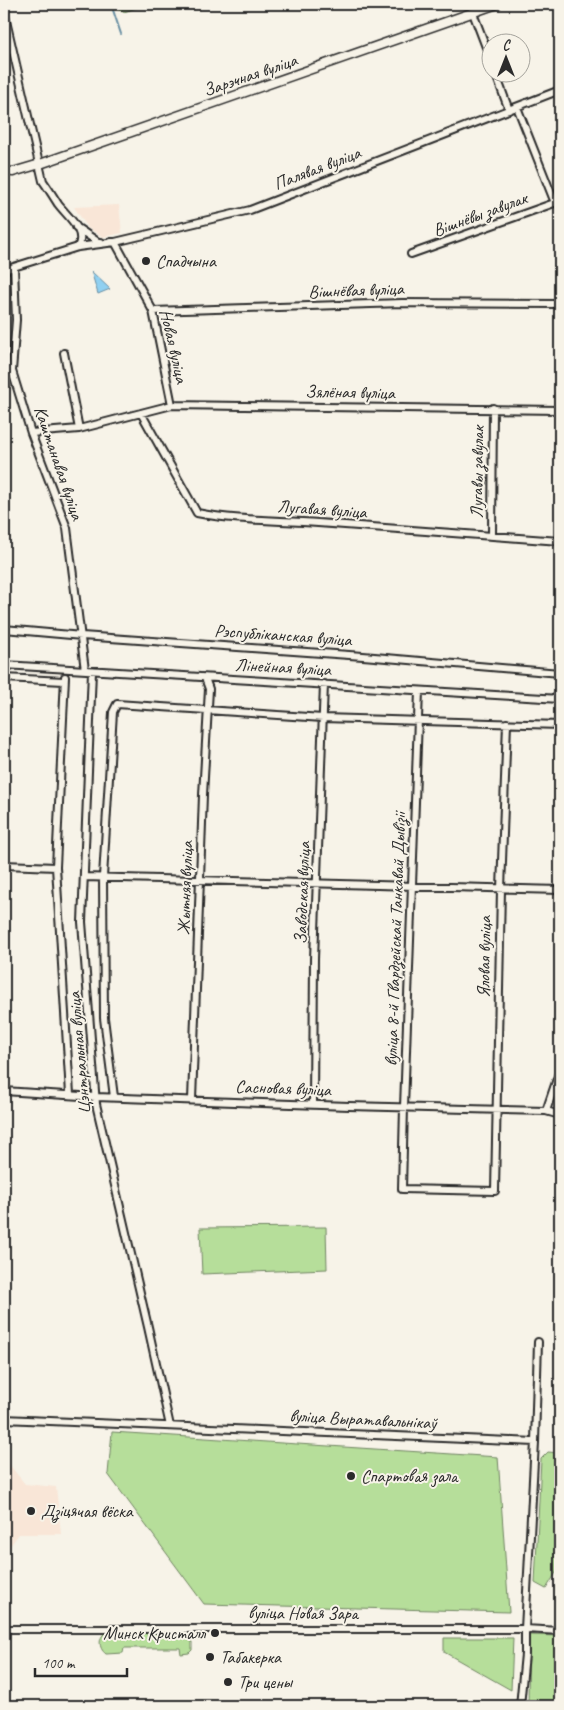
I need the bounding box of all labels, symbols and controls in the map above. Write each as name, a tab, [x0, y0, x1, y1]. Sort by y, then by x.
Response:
north arrow	[482, 32, 532, 82]
text: С	[503, 37, 512, 54]
street label: Зарэчная вуліца	[200, 48, 301, 101]
street label: Палявая вуліца	[270, 141, 365, 195]
street label: Вішнёвы завулак	[430, 186, 533, 242]
place label: Спадчына	[156, 250, 217, 272]
marker: Спадчына	[140, 255, 152, 267]
street label: Вішнёвая вуліца	[308, 277, 405, 303]
street label: Новая вуліца	[155, 307, 193, 386]
street label: Зялёная вуліца	[305, 380, 396, 404]
street label: Каштанавая вуліца	[29, 403, 89, 524]
street label: Лугавы завулак	[465, 423, 490, 518]
street label: Лугавая вуліца	[277, 495, 369, 523]
street label: Рэспубліканская вуліца	[214, 619, 353, 651]
street label: Лінейная вуліца	[234, 654, 333, 681]
street label: вуліца 8-й Гвардзейскай Танкавай Дывізіі	[380, 809, 412, 1066]
street label: Жытняя вуліца	[172, 840, 198, 935]
street label: Заводская вуліца	[289, 840, 315, 945]
street label: Яловая вуліца	[472, 915, 496, 998]
street label: Цэнтральная вуліца	[63, 990, 95, 1115]
street label: Сасновая вуліца	[235, 1075, 332, 1101]
street label: вуліца Выратавальнікаў	[289, 1404, 439, 1434]
place label: Спартовая зала	[361, 1465, 459, 1488]
marker: Спартовая зала	[345, 1470, 357, 1482]
place label: Дзіцячая вёска	[41, 1500, 134, 1523]
marker: Дзіцячая вёска	[25, 1505, 37, 1517]
street label: вуліца Новая Зара	[248, 1602, 360, 1624]
place label: Минск Кристалл	[103, 1622, 207, 1644]
marker: Минск Кристалл	[209, 1627, 221, 1639]
scale bar	[35, 1645, 128, 1677]
place label: Табакерка	[220, 1646, 282, 1668]
marker: Табакерка	[204, 1651, 216, 1663]
text: 100 m	[42, 1654, 76, 1673]
place label: Три цены	[238, 1671, 294, 1693]
marker: Три цены	[222, 1676, 234, 1688]

